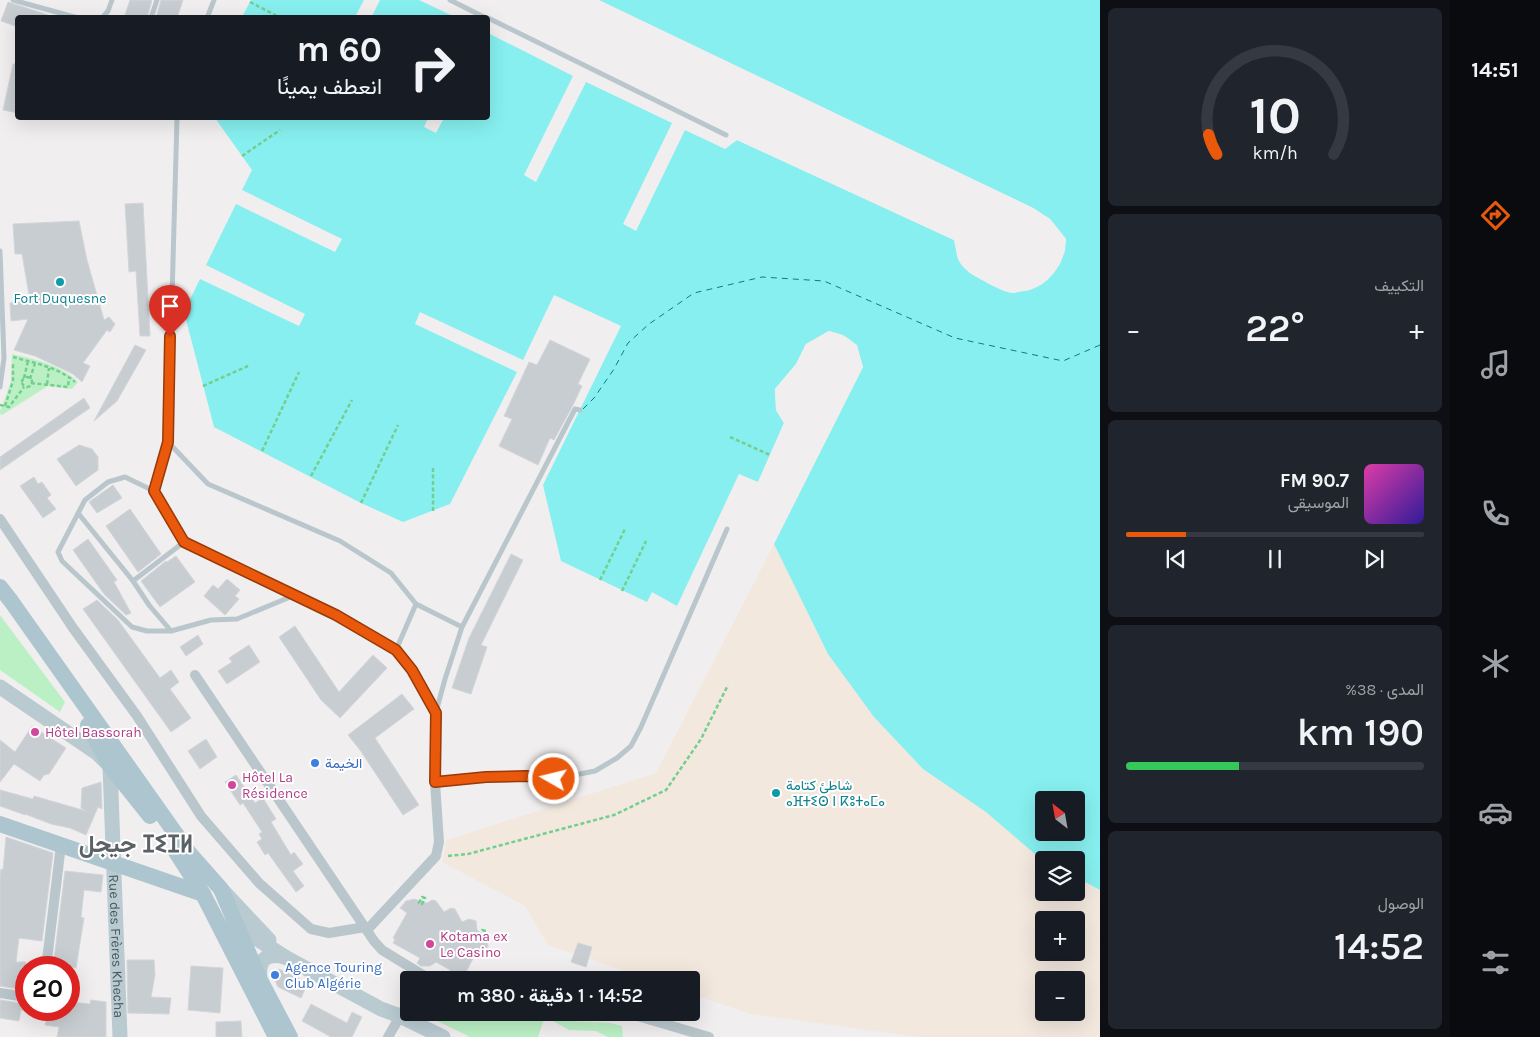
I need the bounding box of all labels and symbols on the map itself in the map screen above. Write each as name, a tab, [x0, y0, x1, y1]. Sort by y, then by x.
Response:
marker: Fort Duquesne	[54, 276, 66, 288]
pin	[149, 285, 191, 336]
place label: Fort Duquesne	[14, 290, 106, 307]
place label: Hôtel Bassorah	[45, 724, 142, 741]
marker: Hôtel Bassorah	[29, 726, 41, 738]
position arrow	[527, 752, 579, 804]
place label: الخيمة	[325, 755, 362, 772]
marker: الخيمة	[309, 757, 321, 769]
place label: Hôtel La Résidence	[242, 769, 308, 802]
place label: شاطئ كتامة ⴰⴼⵜⵉⵙ ⵏ ⴽⵓⵜⴰⵎⴰ	[786, 777, 885, 810]
marker: Hôtel La Résidence	[226, 779, 238, 791]
marker: شاطئ كتامة ⴰⴼⵜⵉⵙ ⵏ ⴽⵓⵜⴰⵎⴰ	[770, 787, 782, 799]
north arrow	[1035, 791, 1085, 841]
district label: جيجل ⵊⵉⵊⵍ	[79, 830, 193, 858]
street label: Rue des Frères Khecha	[105, 874, 127, 1018]
place label: Kotama ex Le Casino	[440, 928, 508, 961]
marker: Kotama ex Le Casino	[424, 938, 436, 950]
speed limit sign: 20	[15, 956, 80, 1021]
place label: Agence Touring Club Algérie	[285, 959, 382, 992]
marker: Agence Touring Club Algérie	[269, 969, 281, 981]

